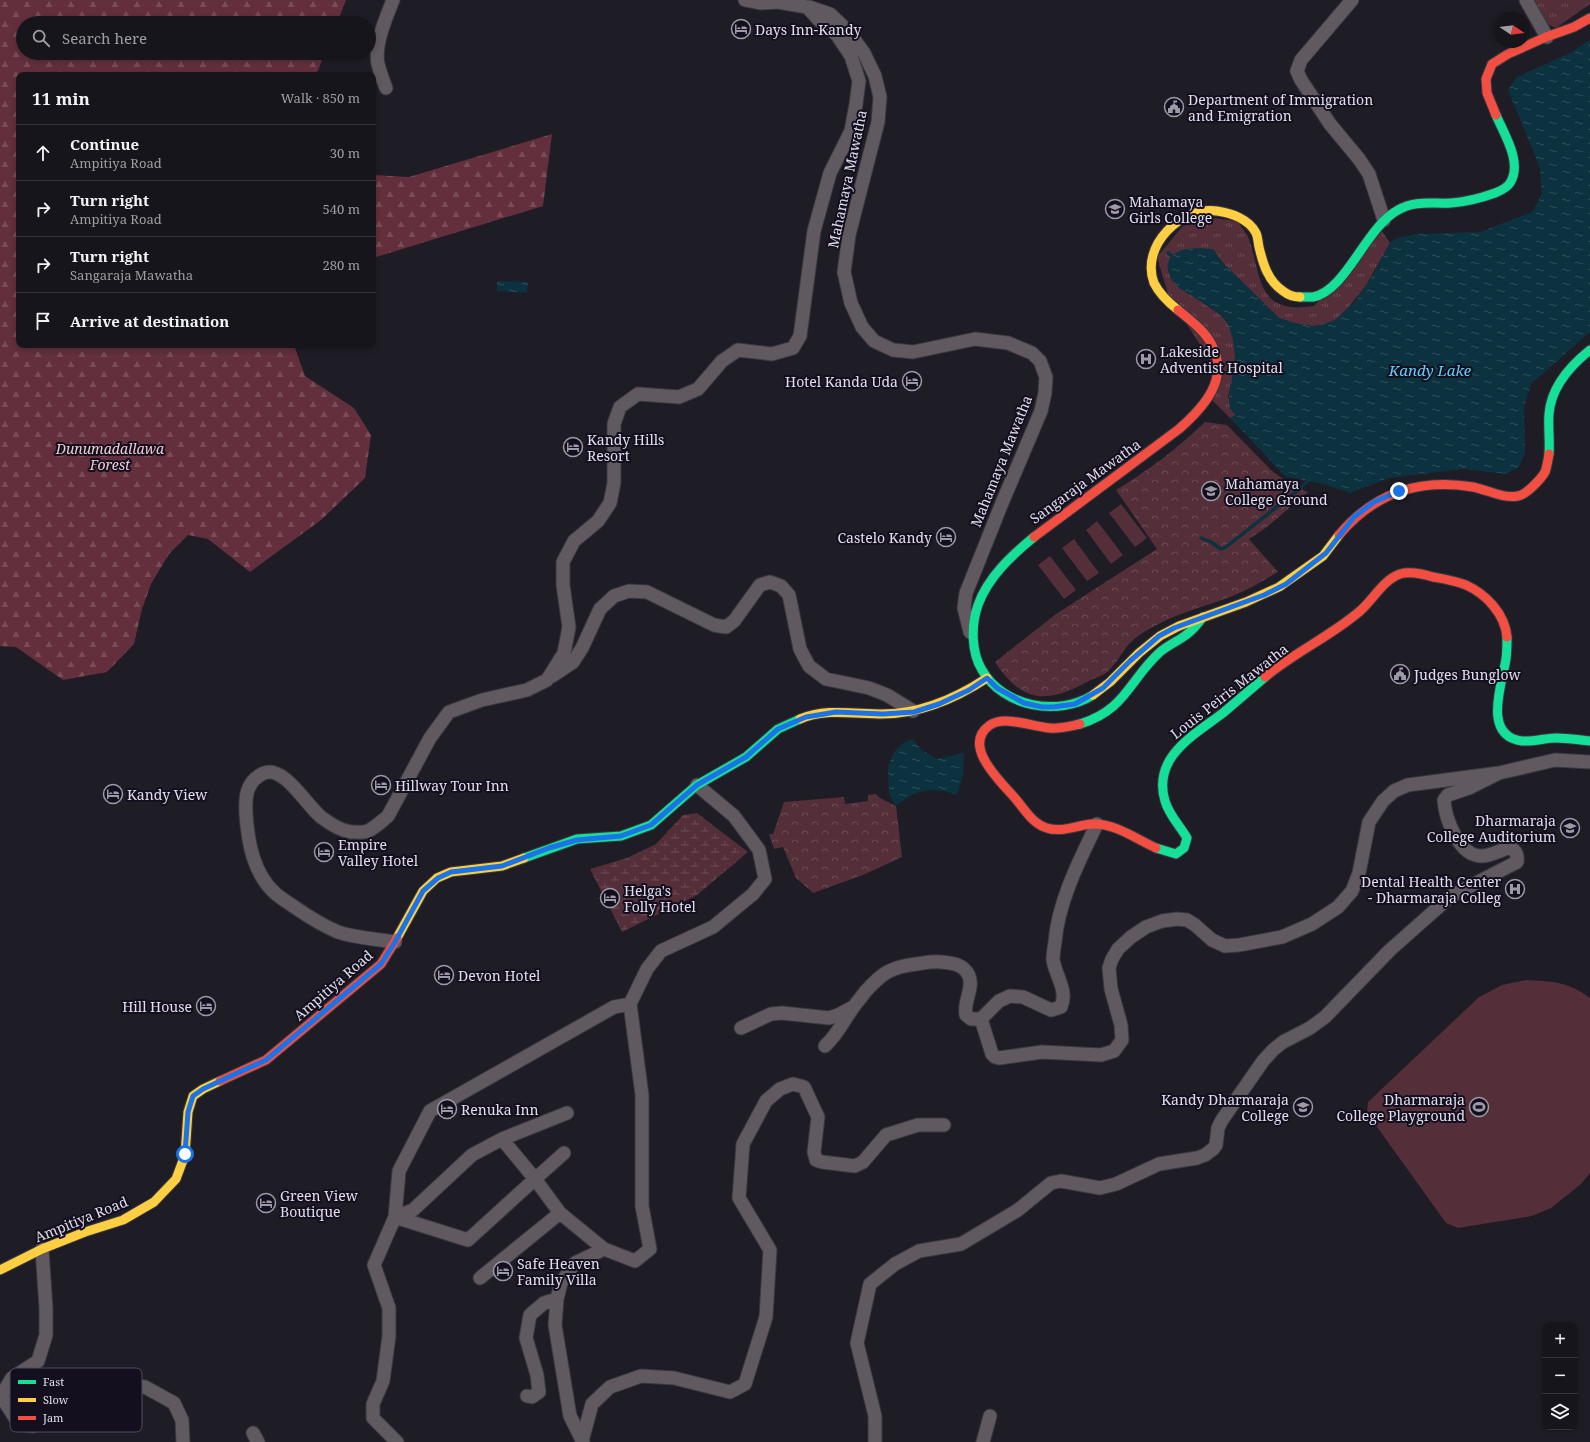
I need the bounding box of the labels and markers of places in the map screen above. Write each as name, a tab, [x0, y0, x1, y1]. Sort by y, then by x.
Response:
hotel icon: Days Inn-Kandy	[730, 18, 752, 40]
place label: Days Inn-Kandy	[755, 20, 861, 39]
place label: Department of Immigration and Emigration	[1188, 90, 1373, 125]
public building icon: Department of Immigration and Emigration	[1163, 96, 1185, 118]
place label: Mahamaya Girls College	[1129, 192, 1212, 227]
school or university icon: Mahamaya Girls College	[1104, 198, 1126, 220]
place label: Lakeside Adventist Hospital	[1160, 342, 1283, 377]
hospital icon: Lakeside Adventist Hospital	[1135, 348, 1157, 370]
hotel icon: Hotel Kanda Uda	[901, 370, 923, 392]
place label: Hotel Kanda Uda	[785, 372, 898, 391]
place label: Kandy Hills Resort	[587, 430, 664, 465]
hotel icon: Kandy Hills Resort	[562, 436, 584, 458]
place label: Mahamaya College Ground	[1225, 474, 1328, 509]
school or university icon: Mahamaya College Ground	[1200, 480, 1222, 502]
hotel icon: Castelo Kandy	[935, 526, 957, 548]
place label: Castelo Kandy	[838, 528, 932, 547]
public building icon: Judges Bunglow	[1389, 663, 1411, 685]
place label: Judges Bunglow	[1413, 665, 1521, 684]
hotel icon: Hillway Tour Inn	[370, 774, 392, 796]
place label: Hillway Tour Inn	[395, 776, 509, 795]
hotel icon: Kandy View	[102, 783, 124, 805]
place label: Kandy View	[127, 785, 208, 804]
place label: Dharmaraja College Auditorium	[1427, 811, 1556, 846]
school or university icon: Dharmaraja College Auditorium	[1559, 817, 1581, 839]
place label: Empire Valley Hotel	[338, 835, 419, 870]
hotel icon: Empire Valley Hotel	[313, 841, 335, 863]
place label: Dental Health Center - Dharmaraja Colleg	[1361, 872, 1501, 907]
hospital icon: Dental Health Center - Dharmaraja Colleg	[1504, 878, 1526, 900]
place label: Helga's Folly Hotel	[624, 881, 697, 916]
hotel icon: Helga's Folly Hotel	[599, 887, 621, 909]
hotel icon: Devon Hotel	[433, 964, 455, 986]
place label: Devon Hotel	[458, 966, 541, 985]
hotel icon: Hill House	[195, 995, 217, 1017]
place label: Hill House	[122, 997, 192, 1016]
place label: Kandy Dharmaraja College	[1161, 1090, 1289, 1125]
place label: Dharmaraja College Playground	[1336, 1090, 1465, 1125]
school or university icon: Kandy Dharmaraja College	[1292, 1096, 1314, 1118]
sports icon: Dharmaraja College Playground	[1468, 1096, 1490, 1118]
hotel icon: Renuka Inn	[436, 1098, 458, 1120]
place label: Renuka Inn	[461, 1100, 539, 1119]
place label: Green View Boutique	[280, 1186, 359, 1221]
hotel icon: Green View Boutique	[255, 1192, 277, 1214]
place label: Safe Heaven Family Villa	[517, 1254, 600, 1289]
hotel icon: Safe Heaven Family Villa	[492, 1260, 514, 1282]

